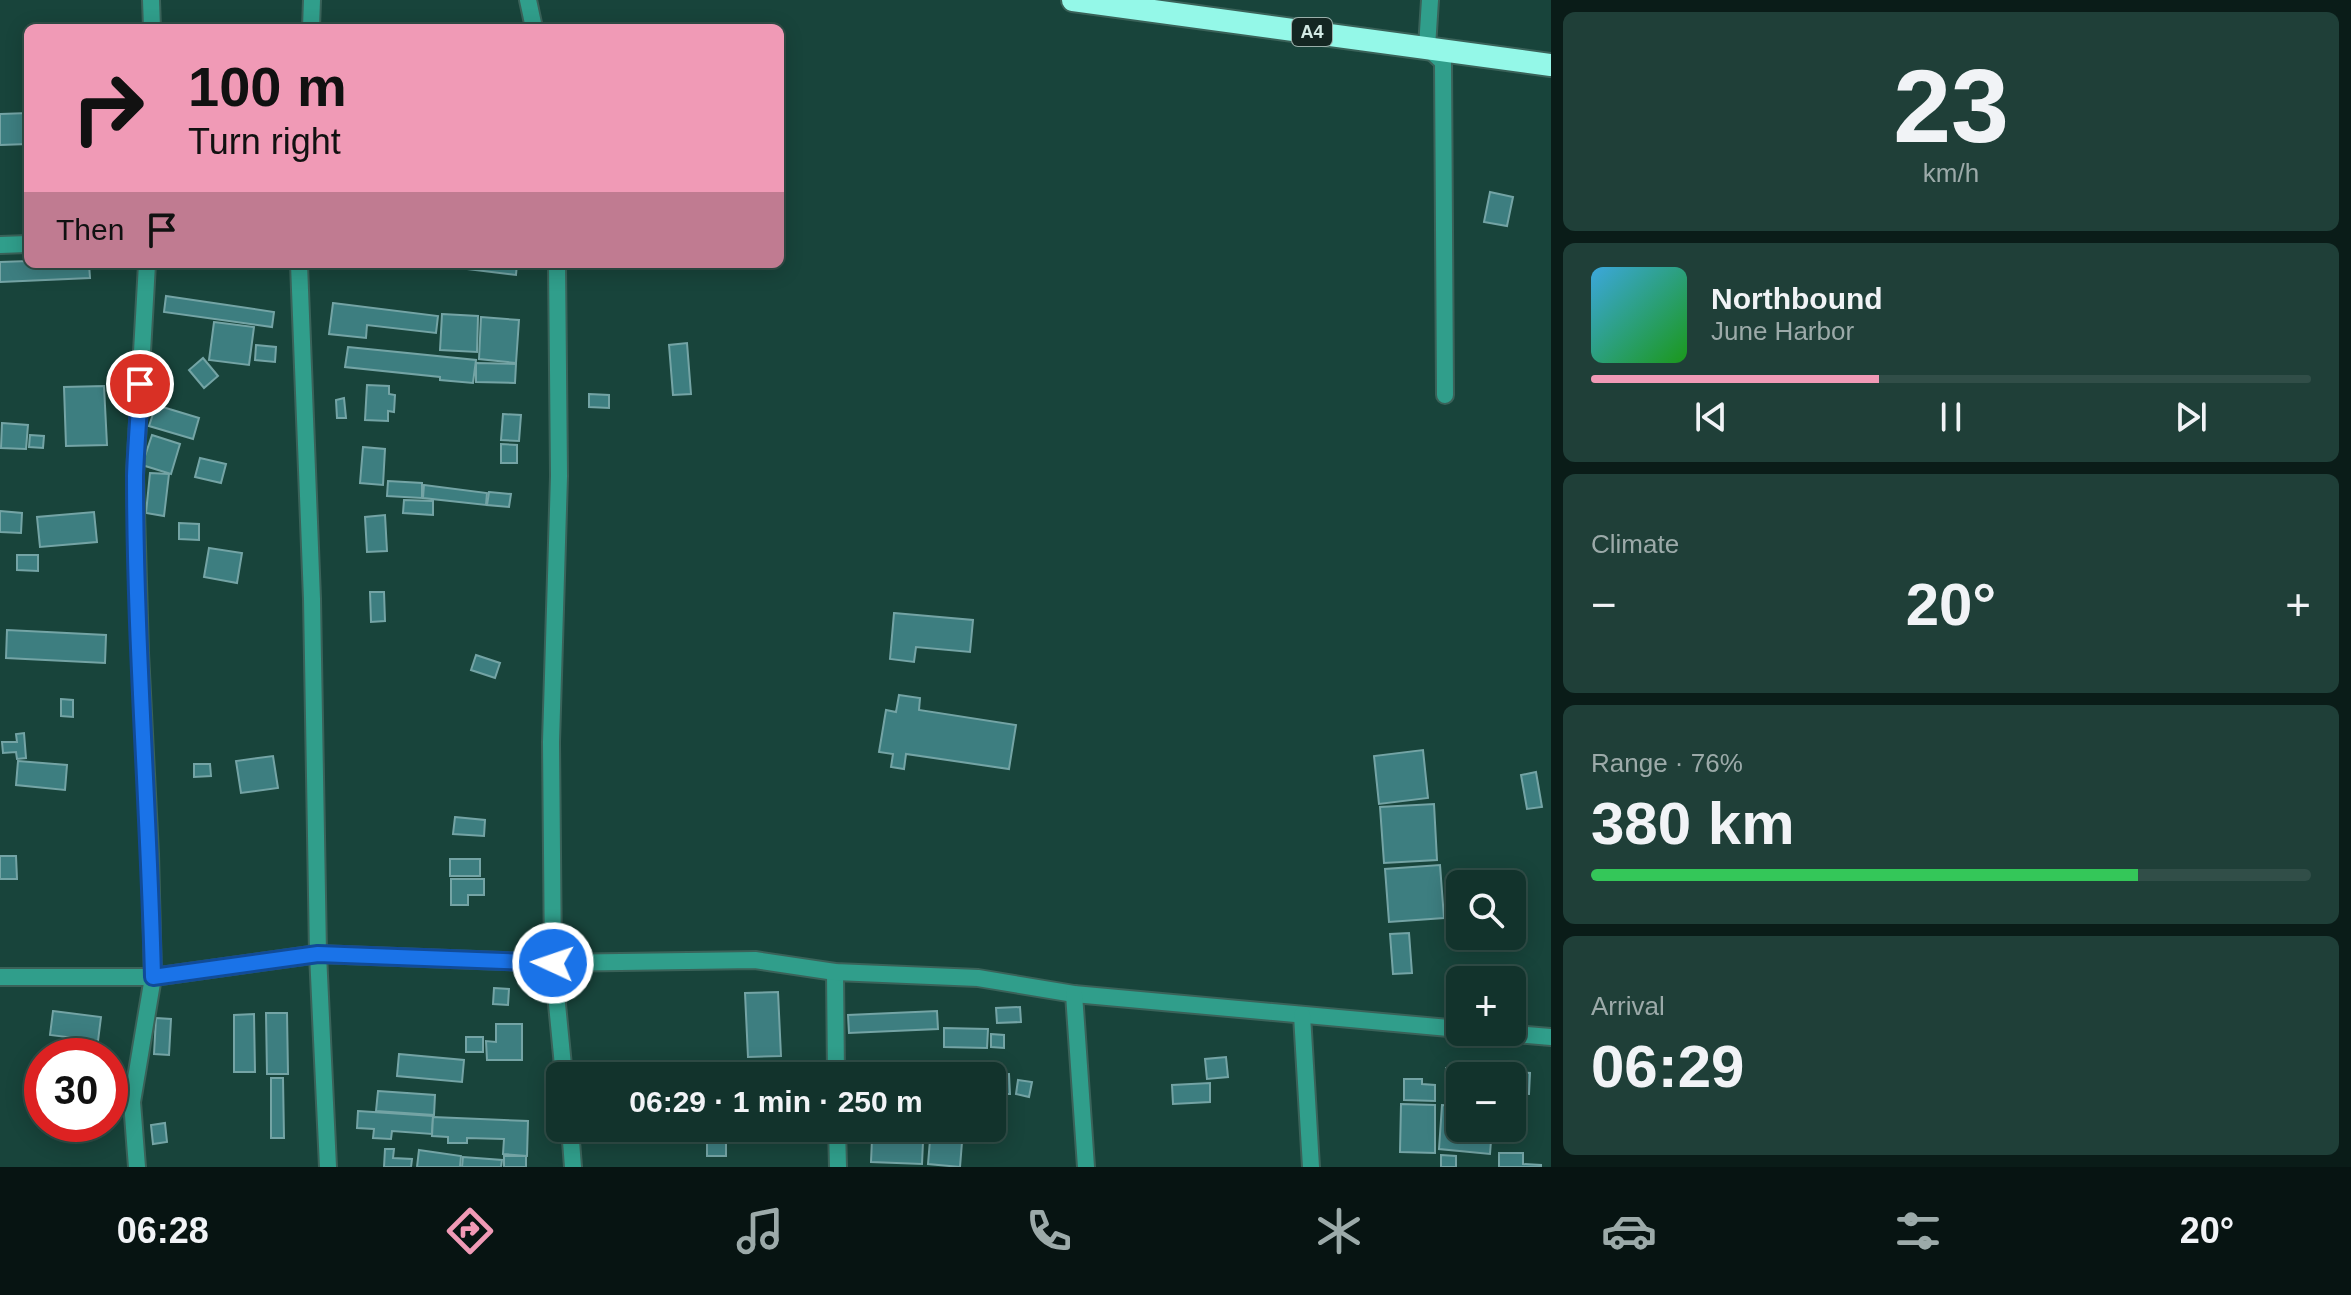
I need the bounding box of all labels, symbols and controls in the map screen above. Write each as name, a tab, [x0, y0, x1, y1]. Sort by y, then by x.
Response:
road number: A4	[1292, 18, 1332, 46]
text: 23	[1893, 48, 2009, 164]
text: 100 m	[188, 55, 347, 118]
icon: right	[56, 56, 160, 160]
text: Turn right	[188, 121, 341, 162]
text: km/h	[1923, 158, 1979, 188]
icon: arrive	[140, 208, 184, 252]
text: Then	[56, 213, 124, 246]
text: Northbound	[1711, 282, 1883, 315]
text: June Harbor	[1711, 316, 1854, 346]
pin	[106, 350, 174, 418]
icon: arrive	[118, 362, 162, 406]
icon: previous	[1689, 395, 1733, 439]
icon: pause	[1929, 395, 1973, 439]
icon: next	[2169, 395, 2213, 439]
text: Climate	[1591, 529, 1679, 559]
text: 20°	[1906, 571, 1996, 638]
text: −	[1591, 580, 1617, 629]
text: +	[2285, 580, 2311, 629]
text: Range · 76%	[1591, 748, 1743, 778]
text: 380 km	[1591, 790, 1795, 857]
map controls	[1446, 870, 1526, 1142]
button: search	[1446, 870, 1526, 950]
position arrow	[511, 921, 595, 1005]
button: +	[1446, 966, 1526, 1046]
text: Arrival	[1591, 991, 1665, 1021]
text: 06:29	[1591, 1033, 1744, 1100]
speed limit sign: 30	[24, 1038, 128, 1142]
button: −	[1446, 1062, 1526, 1142]
text: 06:29 · 1 min · 250 m	[629, 1085, 923, 1118]
icon: directions	[442, 1203, 498, 1259]
icon: music	[732, 1203, 788, 1259]
icon: phone	[1021, 1203, 1077, 1259]
icon: climate	[1311, 1203, 1367, 1259]
icon: car	[1601, 1203, 1657, 1259]
icon: filters	[1890, 1203, 1946, 1259]
text: 06:28	[117, 1210, 209, 1251]
text: 20°	[2180, 1210, 2234, 1251]

